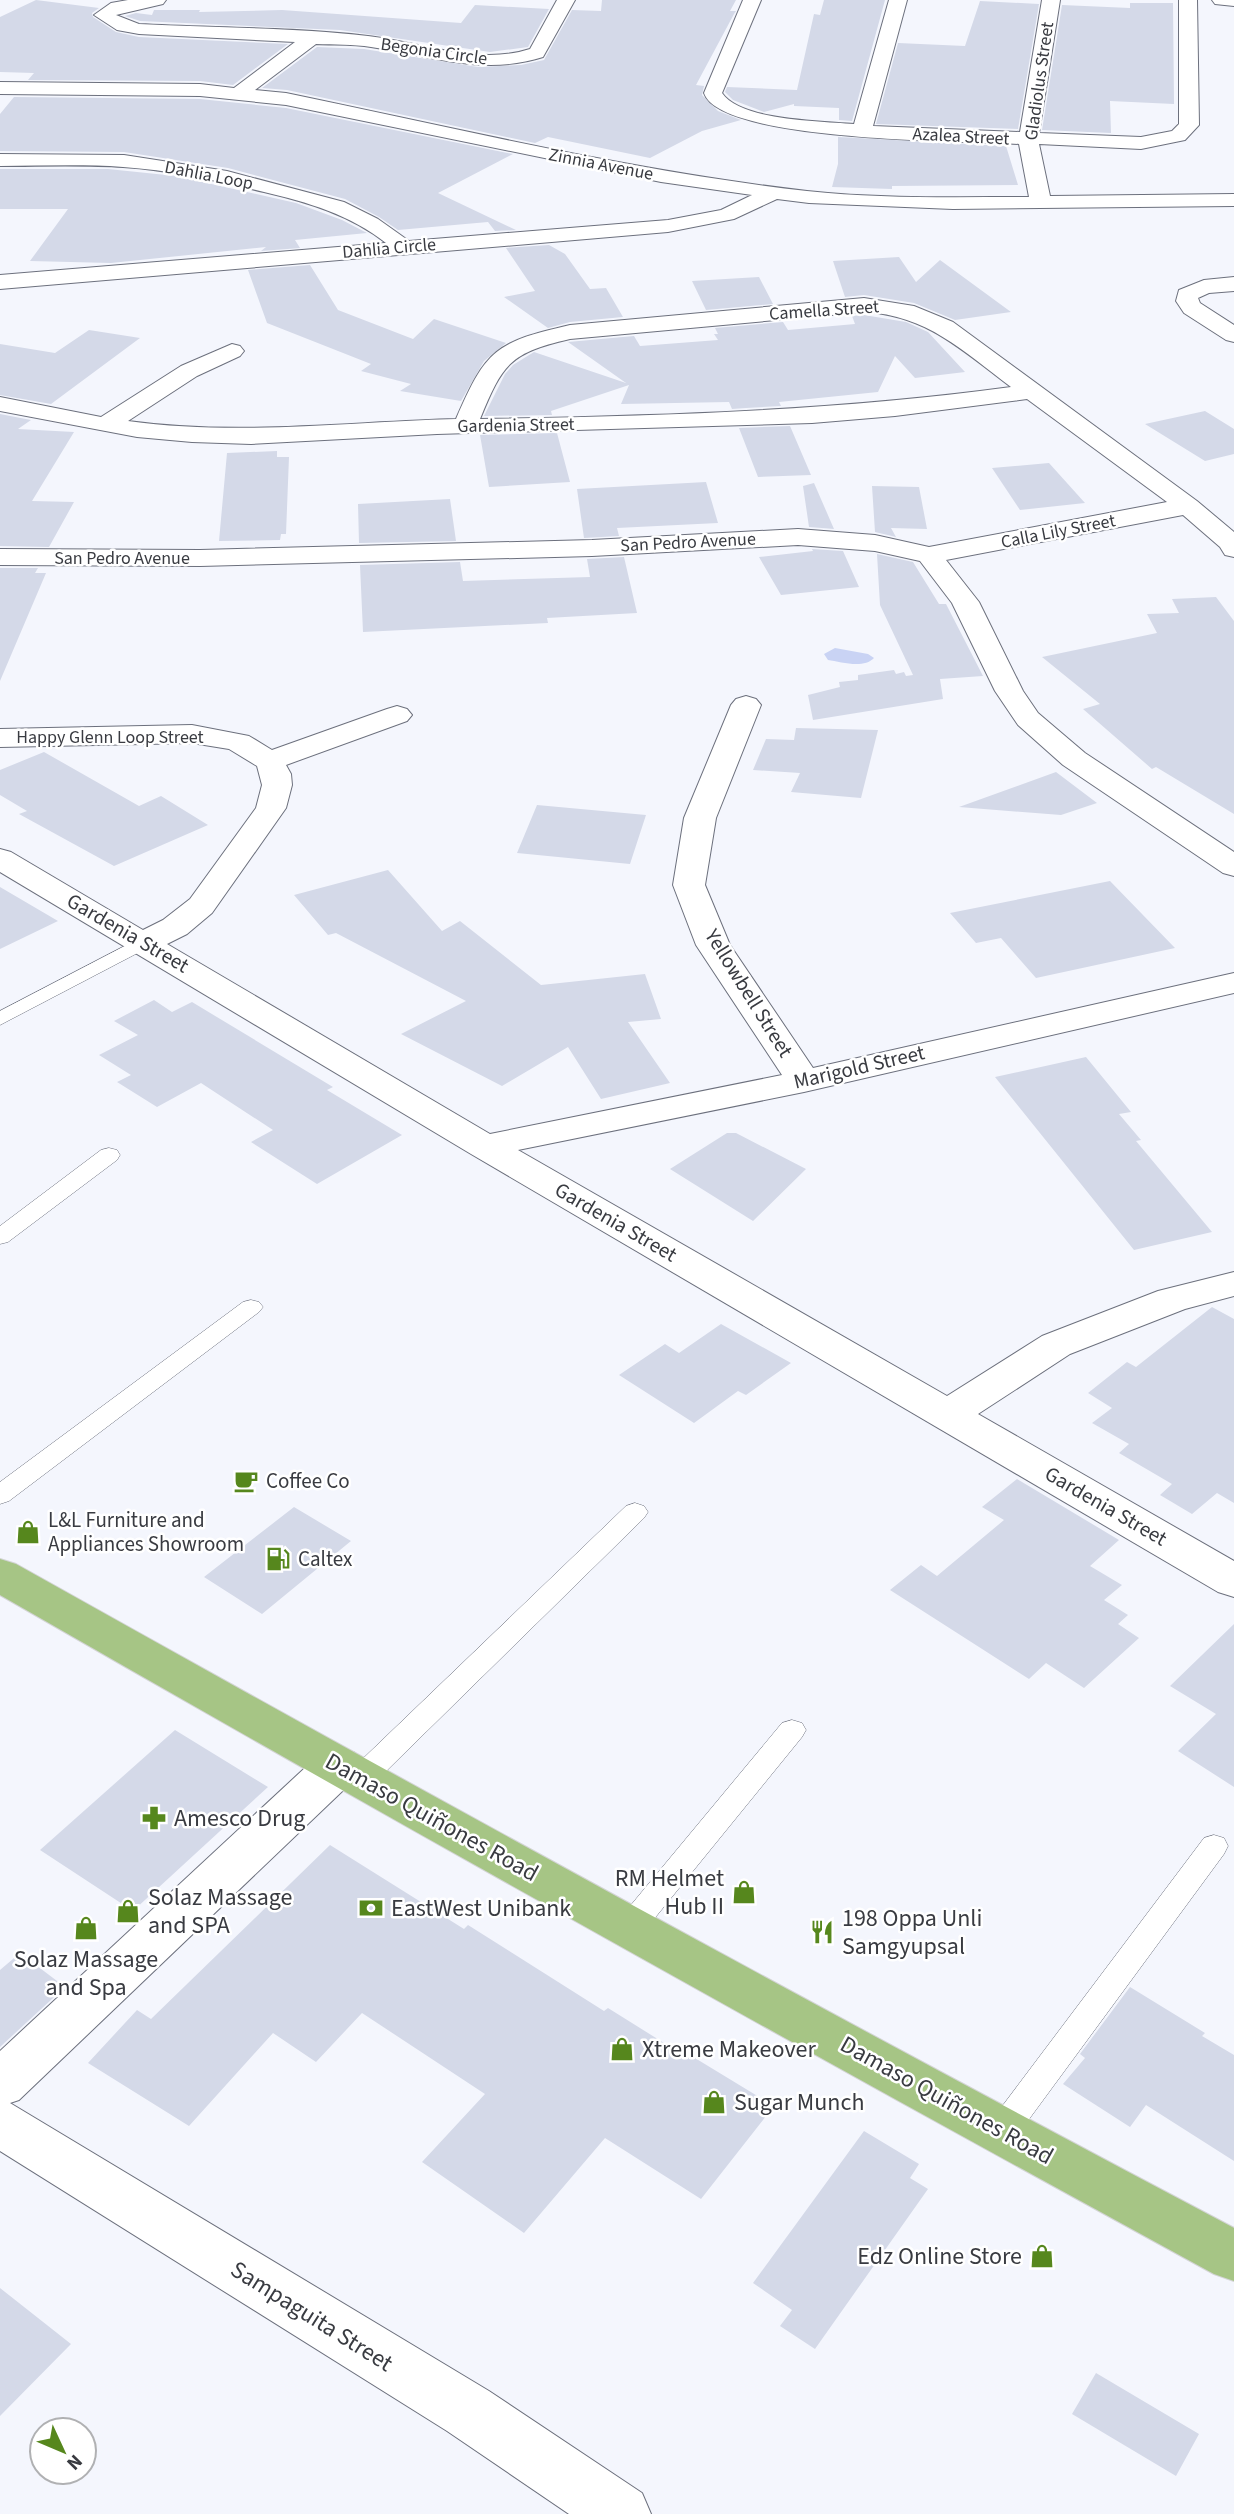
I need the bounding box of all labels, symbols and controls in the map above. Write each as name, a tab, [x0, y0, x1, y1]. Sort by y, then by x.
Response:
street label: Gladiolus Street	[1019, 20, 1060, 142]
street label: Begonia Circle	[379, 32, 489, 71]
street label: Azalea Street	[912, 121, 1010, 152]
street label: Zinnia Avenue	[546, 142, 656, 187]
street label: Dahlia Loop	[163, 155, 255, 196]
street label: Dahlia Circle	[341, 232, 437, 265]
street label: Camella Street	[768, 294, 880, 327]
street label: Gardenia Street	[457, 412, 575, 439]
street label: Calla Lily Street	[999, 508, 1117, 555]
street label: San Pedro Avenue	[620, 526, 757, 559]
street label: San Pedro Avenue	[54, 546, 190, 571]
street label: Happy Glenn Loop Street	[16, 725, 204, 750]
street label: Gardenia Street	[61, 886, 195, 980]
street label: Yellowbell Street	[697, 922, 800, 1063]
street label: Marigold Street	[790, 1037, 928, 1097]
street label: Gardenia Street	[549, 1175, 683, 1269]
street label: Gardenia Street	[1039, 1459, 1173, 1553]
place label: Coffee Co	[266, 1466, 350, 1496]
cafe icon: Coffee Co	[232, 1467, 260, 1495]
place label: L&L Furniture and Appliances Showroom	[48, 1505, 244, 1559]
shop icon: L&L Furniture and Appliances Showroom	[14, 1518, 42, 1546]
place label: Caltex	[298, 1544, 353, 1574]
fuel station icon: Caltex	[264, 1545, 292, 1573]
street label: Damaso Quiñones Road	[319, 1744, 545, 1891]
place label: Amesco Drug	[174, 1801, 305, 1836]
pharmacy icon: Amesco Drug	[140, 1804, 168, 1832]
place label: RM Helmet Hub II	[615, 1861, 724, 1924]
shop icon: RM Helmet Hub II	[730, 1878, 758, 1906]
place label: Solaz Massage and SPA	[148, 1880, 292, 1943]
place label: EastWest Unibank	[391, 1891, 571, 1926]
bank icon: EastWest Unibank	[357, 1894, 385, 1922]
shop icon: Solaz Massage and SPA	[114, 1897, 142, 1925]
place label: 198 Oppa Unli Samgyupsal	[842, 1901, 982, 1964]
shop icon: Solaz Massage and Spa	[72, 1914, 100, 1942]
restaurant icon: 198 Oppa Unli Samgyupsal	[808, 1918, 836, 1946]
place label: Solaz Massage and Spa	[14, 1942, 158, 2005]
street label: Damaso Quiñones Road	[834, 2027, 1060, 2174]
place label: Xtreme Makeover	[642, 2032, 816, 2067]
shop icon: Xtreme Makeover	[608, 2035, 636, 2063]
place label: Sugar Munch	[734, 2085, 864, 2120]
shop icon: Sugar Munch	[700, 2088, 728, 2116]
place label: Edz Online Store	[857, 2239, 1022, 2274]
shop icon: Edz Online Store	[1028, 2242, 1056, 2270]
street label: Sampaguita Street	[224, 2252, 400, 2380]
north arrow	[28, 2416, 98, 2486]
text: N	[60, 2448, 88, 2476]

